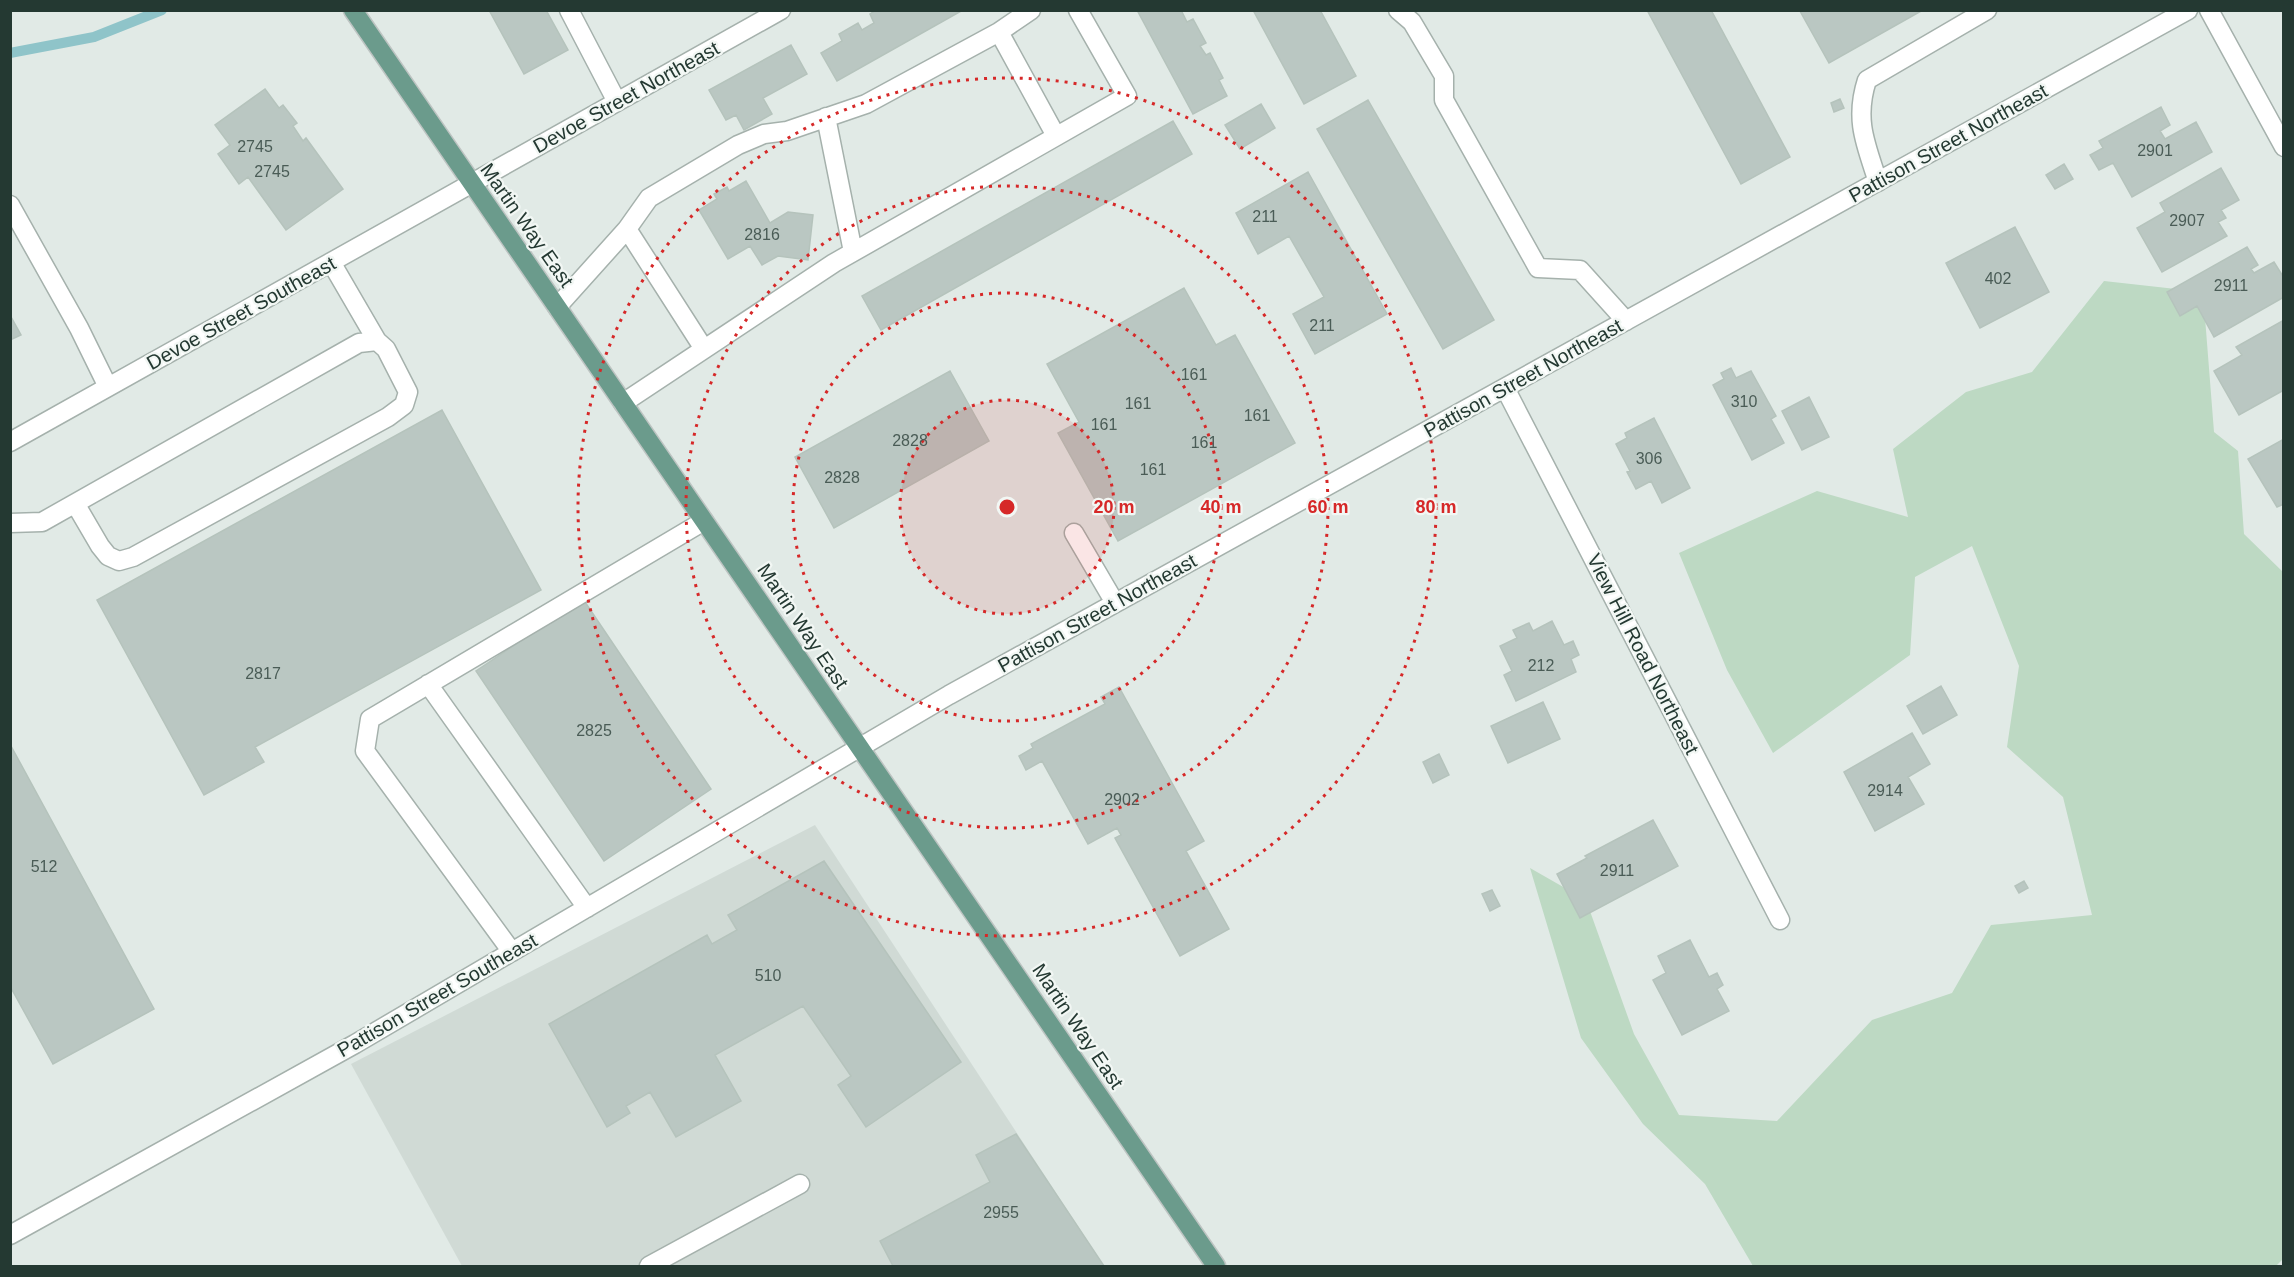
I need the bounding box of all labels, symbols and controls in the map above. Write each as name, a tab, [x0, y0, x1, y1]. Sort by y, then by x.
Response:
street label: Devoe Street Northeast	[529, 37, 723, 157]
street label: Pattison Street Northeast	[1845, 79, 2051, 207]
house number: 2745	[237, 138, 273, 155]
house number: 2901	[2137, 142, 2173, 159]
street label: Martin Way East	[476, 159, 578, 291]
house number: 2745	[254, 163, 290, 180]
house number: 211	[1252, 208, 1278, 225]
house number: 2907	[2169, 212, 2205, 229]
house number: 2816	[744, 226, 780, 243]
street label: Devoe Street Southeast	[143, 252, 340, 374]
house number: 402	[1985, 270, 2011, 287]
house number: 2911	[2214, 277, 2248, 294]
street label: Pattison Street Northeast	[1420, 314, 1626, 442]
house number: 211	[1309, 317, 1335, 334]
house number: 161	[1181, 366, 1207, 383]
house number: 310	[1731, 393, 1757, 410]
house number: 161	[1125, 395, 1151, 412]
house number: 161	[1244, 407, 1270, 424]
house number: 161	[1091, 416, 1117, 433]
house number: 2828	[892, 432, 928, 449]
house number: 161	[1191, 434, 1217, 451]
house number: 306	[1636, 450, 1662, 467]
house number: 161	[1140, 461, 1166, 478]
house number: 2828	[824, 469, 860, 486]
centre of rings	[997, 497, 1017, 517]
text: 20 m	[1093, 497, 1135, 517]
text: 40 m	[1200, 497, 1242, 517]
text: 60 m	[1307, 497, 1349, 517]
text: 80 m	[1415, 497, 1457, 517]
street label: Pattison Street Northeast	[994, 549, 1200, 677]
street label: View Hill Road Northeast	[1583, 550, 1703, 758]
street label: Martin Way East	[753, 559, 853, 693]
house number: 212	[1528, 657, 1554, 674]
house number: 2817	[245, 665, 281, 682]
house number: 2825	[576, 722, 612, 739]
house number: 2914	[1867, 782, 1903, 799]
house number: 2902	[1104, 791, 1140, 808]
house number: 512	[31, 858, 57, 875]
house number: 2911	[1600, 862, 1634, 879]
street label: Pattison Street Southeast	[333, 929, 541, 1061]
street label: Martin Way East	[1028, 959, 1128, 1093]
house number: 510	[755, 967, 781, 984]
house number: 2955	[983, 1204, 1019, 1221]

